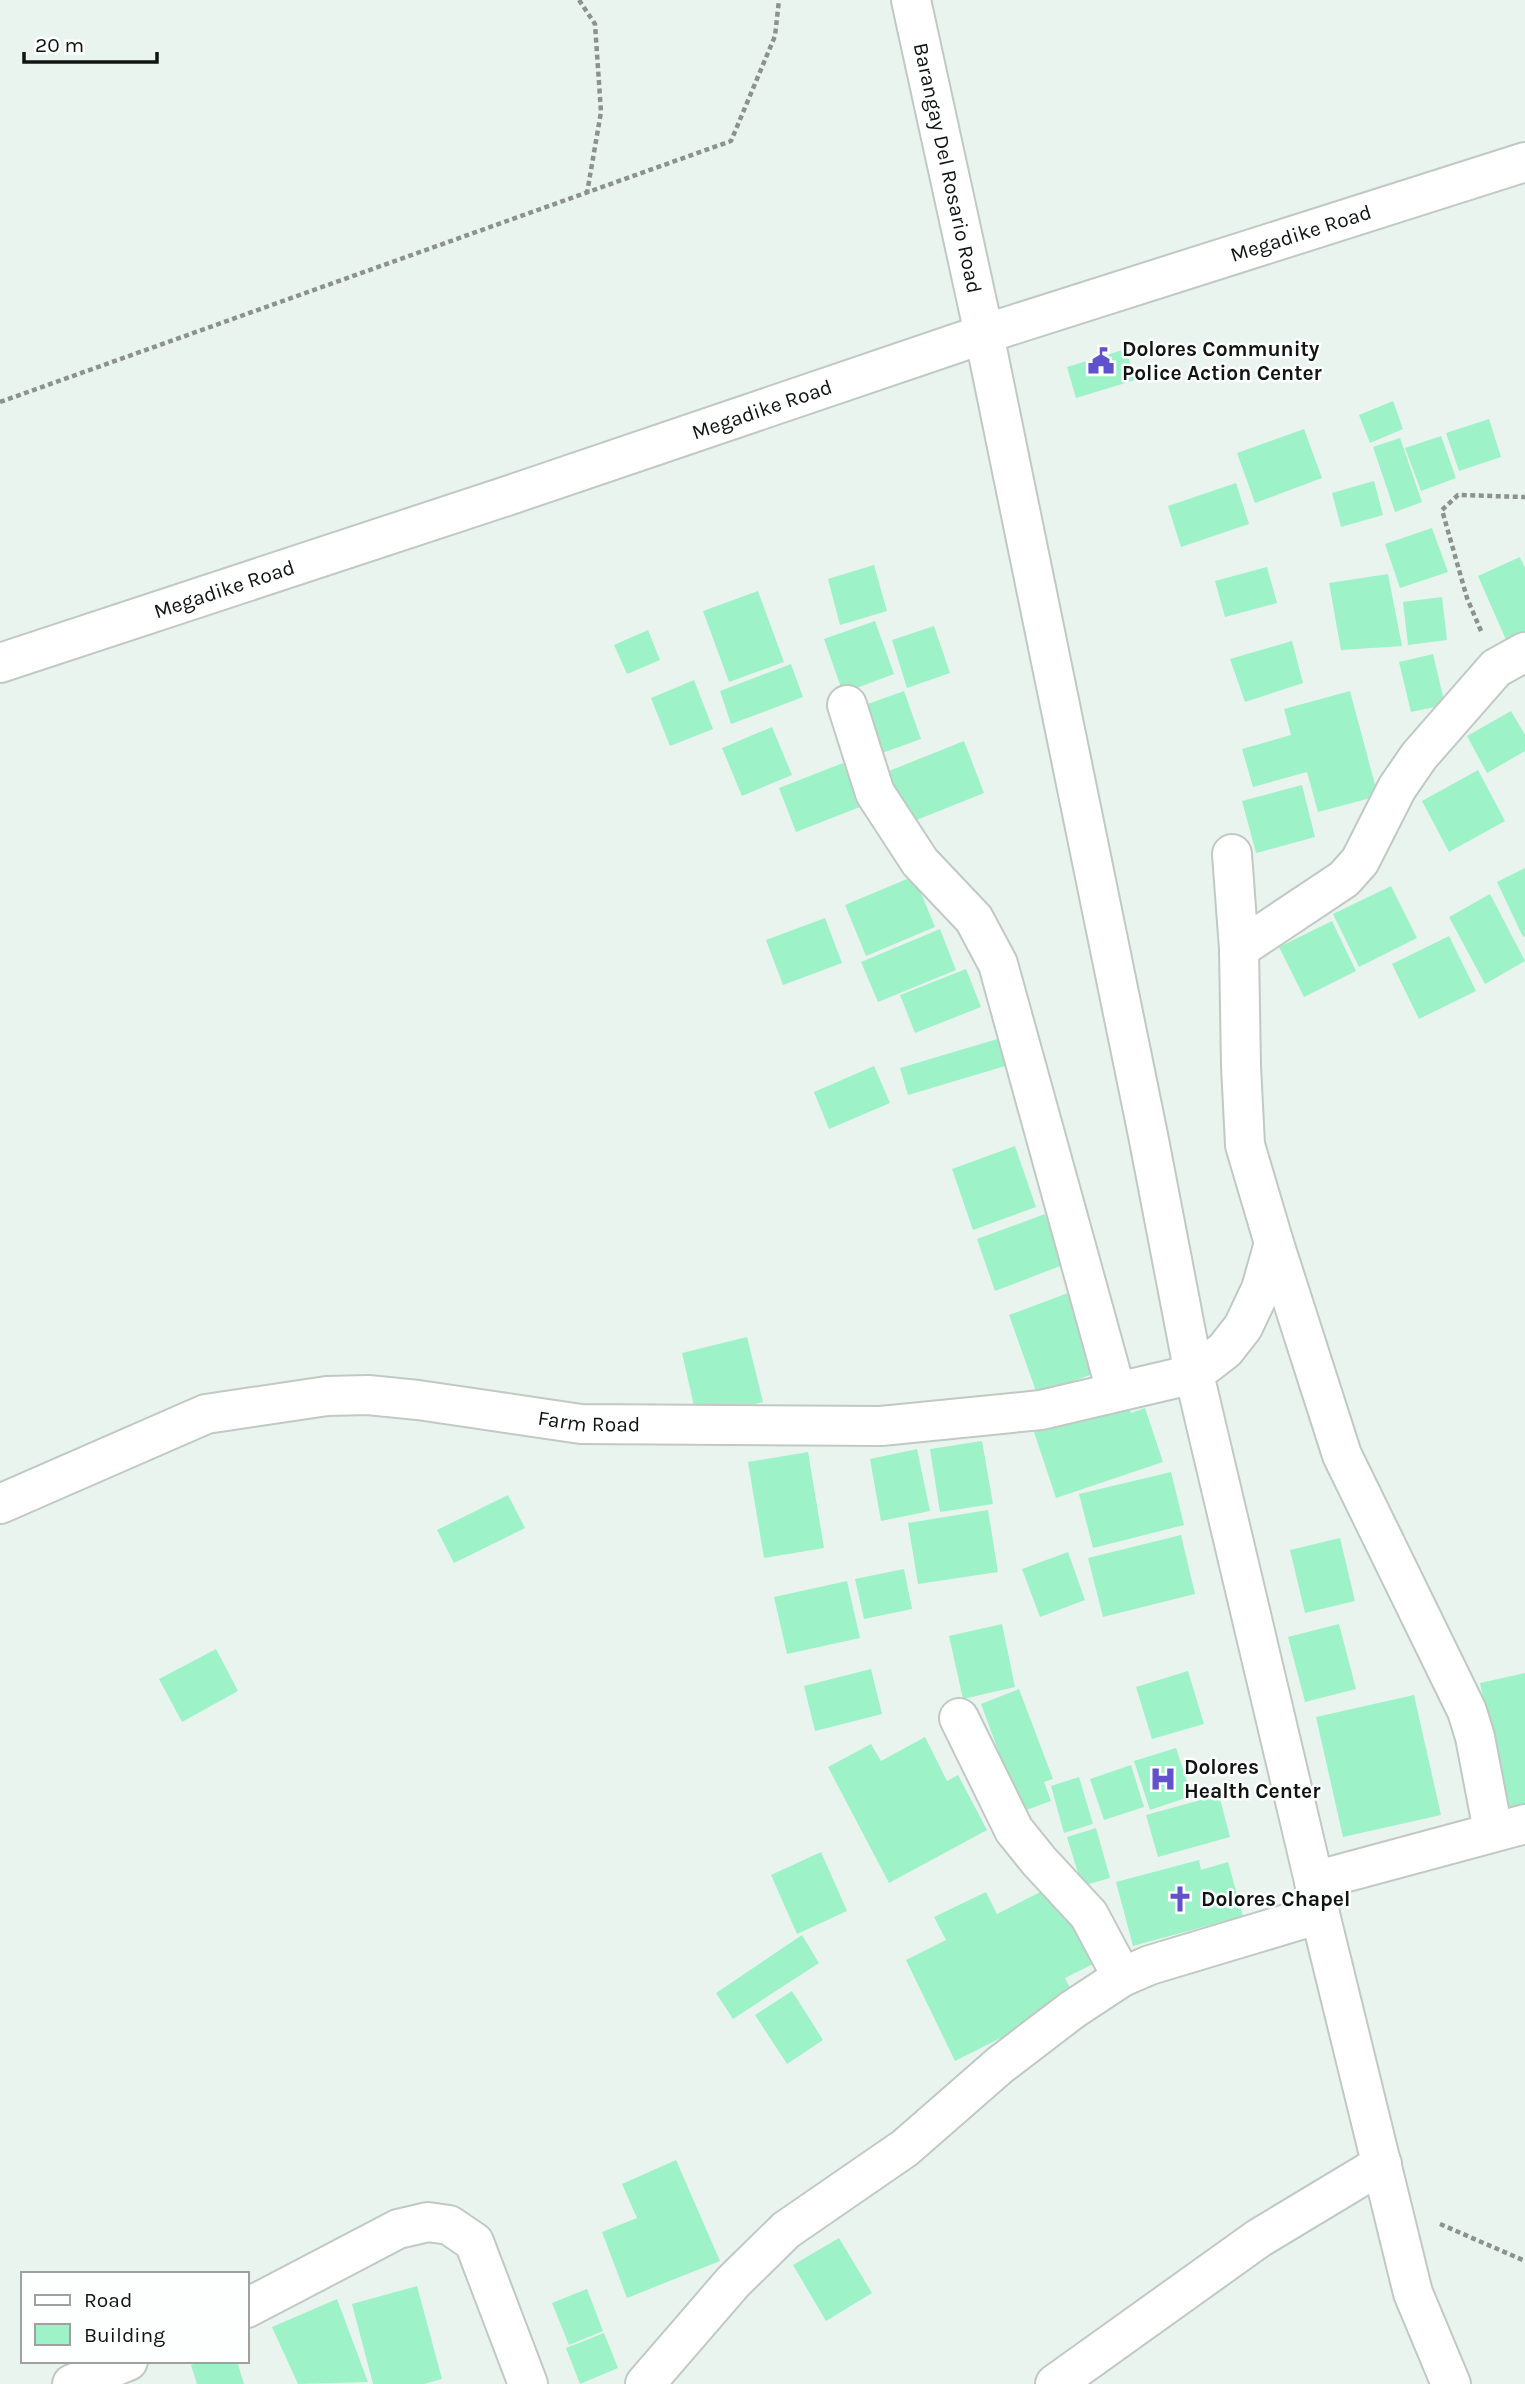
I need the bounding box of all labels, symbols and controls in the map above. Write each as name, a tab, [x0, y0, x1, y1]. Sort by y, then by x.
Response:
scale bar	[24, 21, 158, 65]
text: 20 m	[35, 33, 84, 57]
street label: Barangay Del Rosario Road	[909, 40, 987, 296]
street label: Megadike Road	[1227, 200, 1374, 267]
place label: Dolores Community Police Action Center	[1122, 337, 1323, 385]
public building icon: Dolores Community Police Action Center	[1086, 346, 1116, 376]
street label: Megadike Road	[689, 374, 835, 444]
street label: Megadike Road	[151, 555, 298, 624]
street label: Farm Road	[536, 1406, 640, 1437]
place label: Dolores Health Center	[1184, 1755, 1321, 1803]
hospital icon: Dolores Health Center	[1148, 1764, 1178, 1794]
church icon: Dolores Chapel	[1165, 1884, 1195, 1914]
place label: Dolores Chapel	[1201, 1887, 1350, 1911]
legend	[21, 2272, 248, 2363]
text: Road	[84, 2288, 132, 2312]
text: Building	[84, 2323, 165, 2347]

